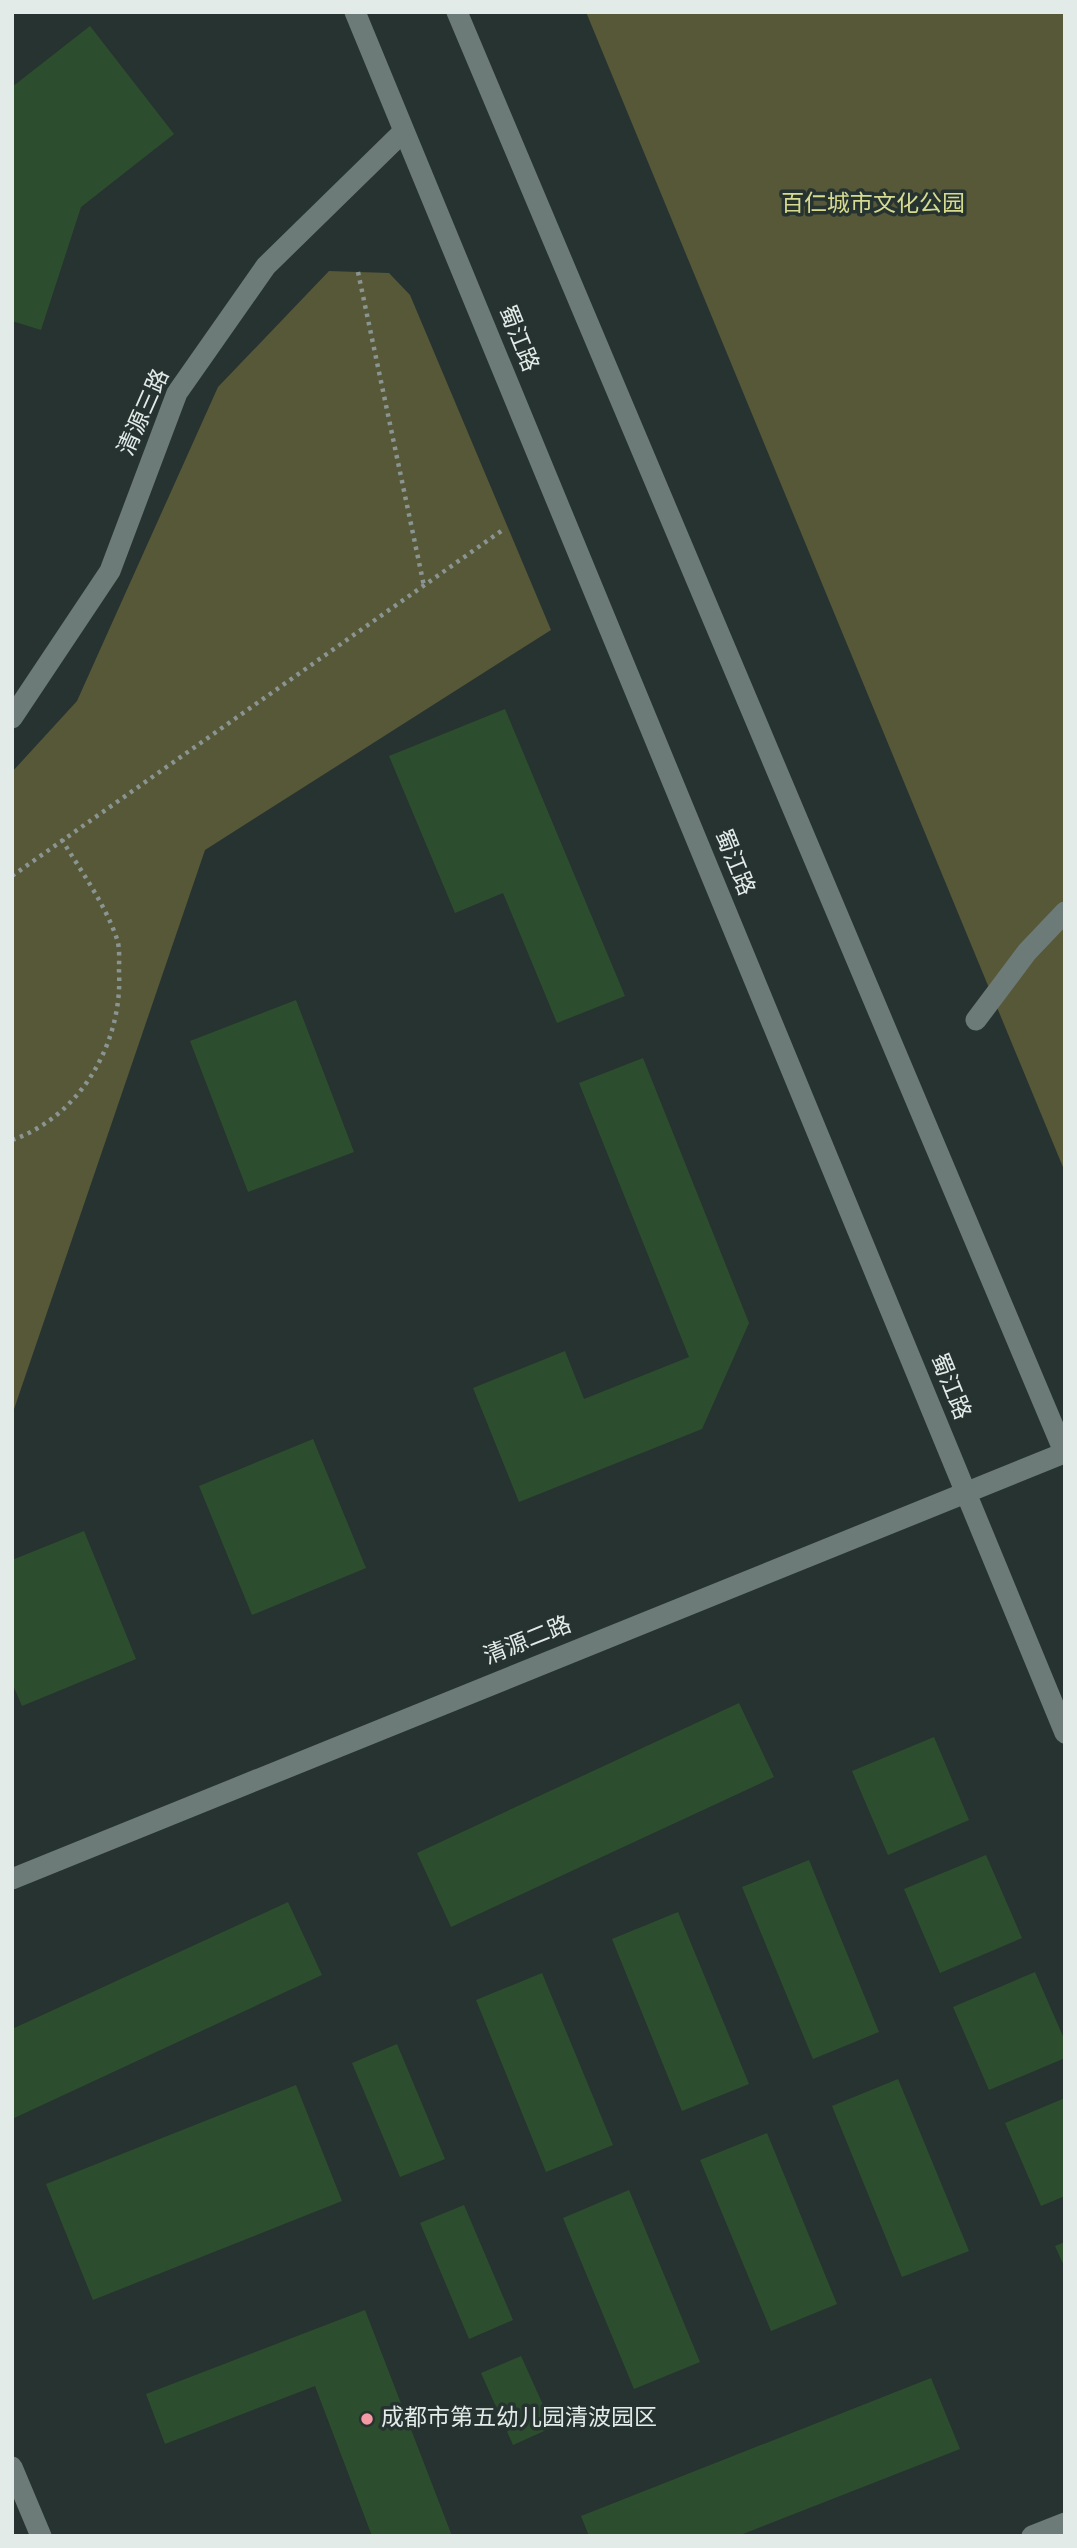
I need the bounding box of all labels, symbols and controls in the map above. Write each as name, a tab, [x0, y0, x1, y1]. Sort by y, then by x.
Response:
park label: 百仁城市文化公园	[781, 191, 965, 220]
street label: 蜀江路	[491, 302, 543, 376]
street label: 清源三路	[113, 365, 177, 461]
street label: 蜀江路	[707, 826, 759, 900]
street label: 蜀江路	[923, 1350, 975, 1424]
street label: 清源二路	[480, 1611, 576, 1673]
place label: 成都市第五幼儿园清波园区	[381, 2405, 657, 2434]
marker: 成都市第五幼儿园清波园区	[359, 2411, 375, 2427]

